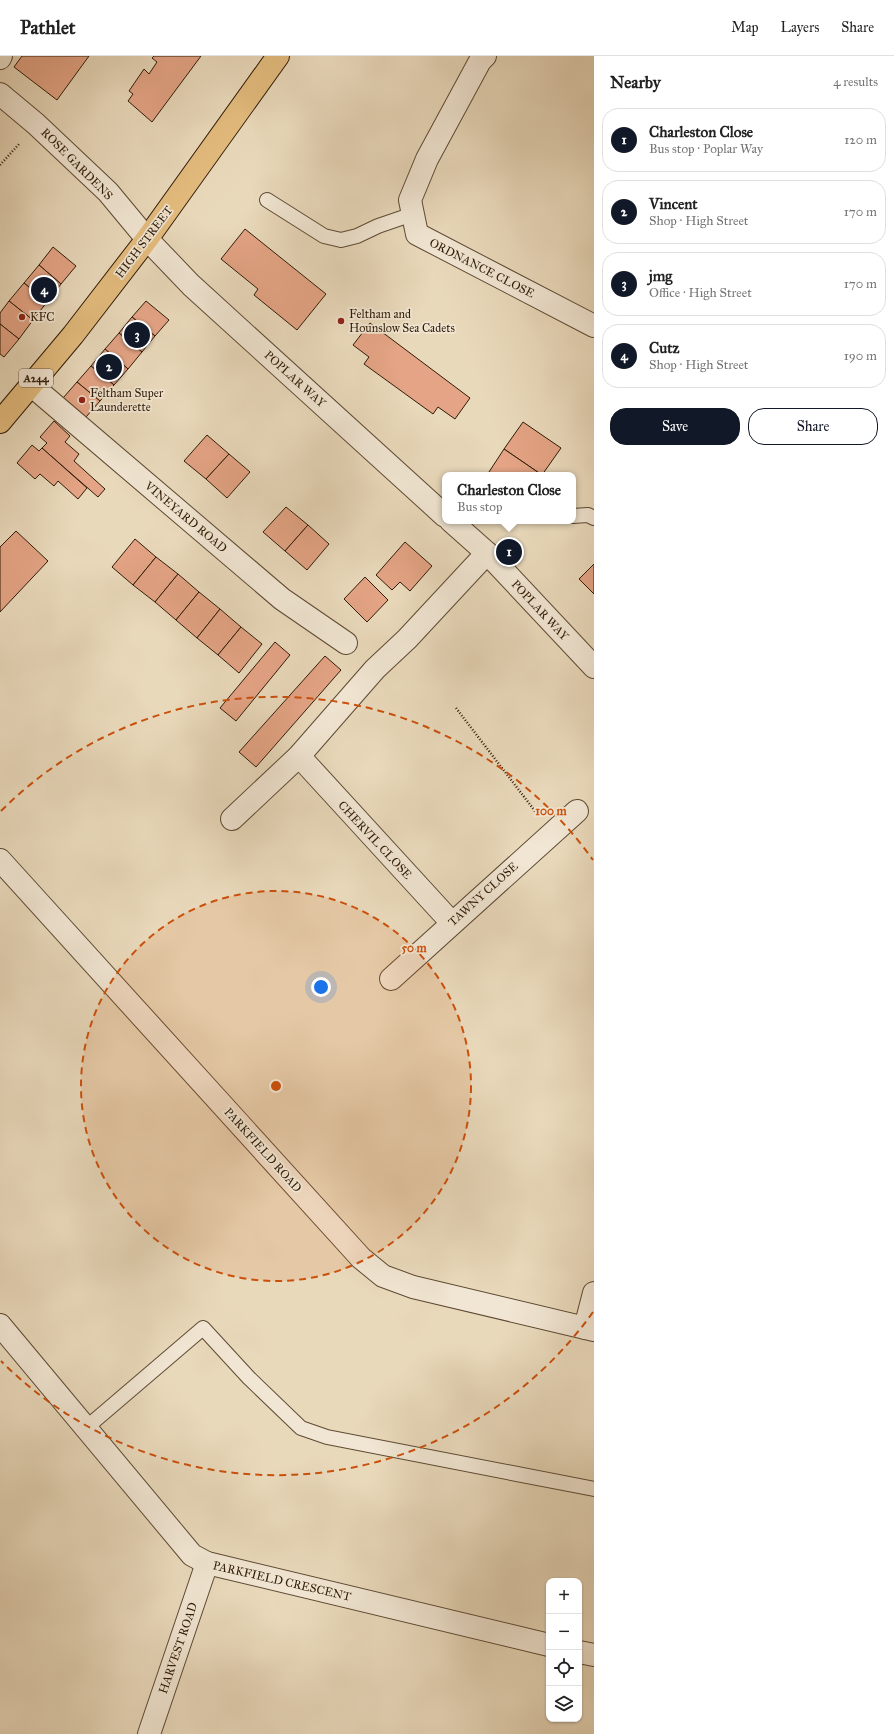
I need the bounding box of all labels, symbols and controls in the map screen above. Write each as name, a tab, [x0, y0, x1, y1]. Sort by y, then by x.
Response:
text: Pathlet	[20, 16, 76, 39]
text: Map	[731, 19, 759, 36]
text: Layers	[781, 19, 819, 36]
text: Share	[841, 19, 874, 36]
text: Nearby	[610, 72, 661, 93]
text: 4 results	[833, 74, 878, 90]
text: Charleston Close	[649, 123, 753, 141]
street label: ROSE GARDENS	[38, 125, 116, 203]
text: 1	[621, 132, 627, 148]
text: 120 m	[844, 132, 877, 148]
text: Bus stop · Poplar Way	[649, 141, 763, 157]
text: Vincent	[649, 195, 698, 213]
street label: HIGH STREET	[113, 203, 175, 281]
text: 2	[621, 204, 627, 220]
text: 170 m	[844, 204, 877, 220]
text: Shop · High Street	[649, 213, 748, 229]
street label: ORDNANCE CLOSE	[427, 235, 537, 301]
text: jmg	[649, 267, 672, 285]
pin: 4	[31, 275, 57, 305]
text: 3	[621, 276, 627, 292]
text: 170 m	[844, 276, 877, 292]
text: Office · High Street	[649, 285, 752, 301]
place label: Feltham and Hounslow Sea Cadets	[349, 307, 455, 335]
place label: KFC	[30, 310, 55, 324]
marker: KFC	[17, 312, 27, 322]
marker: Feltham and Hounslow Sea Cadets	[336, 316, 346, 326]
pin: 3	[124, 320, 150, 350]
text: Cutz	[649, 339, 679, 357]
street label: POPLAR WAY	[262, 348, 329, 410]
text: 4	[620, 348, 628, 364]
text: 190 m	[844, 348, 877, 364]
pin: 2	[96, 352, 122, 382]
text: Shop · High Street	[649, 357, 748, 373]
road number: A244	[19, 369, 53, 387]
place label: Feltham Super Launderette	[90, 386, 164, 414]
marker: Feltham Super Launderette	[77, 395, 87, 405]
button: Save	[610, 408, 740, 445]
button: Share	[748, 408, 878, 445]
popup	[442, 472, 576, 524]
street label: VINEYARD ROAD	[141, 478, 230, 555]
text: Charleston Close	[457, 481, 561, 499]
text: Bus stop	[457, 499, 503, 515]
pin: 1	[496, 537, 522, 567]
street label: POPLAR WAY	[508, 577, 572, 643]
street label: CHERVIL CLOSE	[335, 798, 415, 882]
text: 100 m	[535, 804, 568, 818]
street label: TAWNY CLOSE	[445, 859, 521, 929]
text: 50 m	[401, 941, 428, 955]
your location	[311, 977, 331, 997]
centre of rings	[269, 1079, 283, 1093]
street label: PARKFIELD ROAD	[221, 1105, 305, 1195]
street label: PARKFIELD CRESCENT	[212, 1558, 352, 1604]
map controls	[546, 1578, 582, 1722]
button: +	[546, 1578, 582, 1614]
street label: HARVEST ROAD	[156, 1601, 200, 1695]
button: −	[546, 1614, 582, 1650]
button: locate	[546, 1650, 582, 1686]
button: layers	[546, 1686, 582, 1722]

